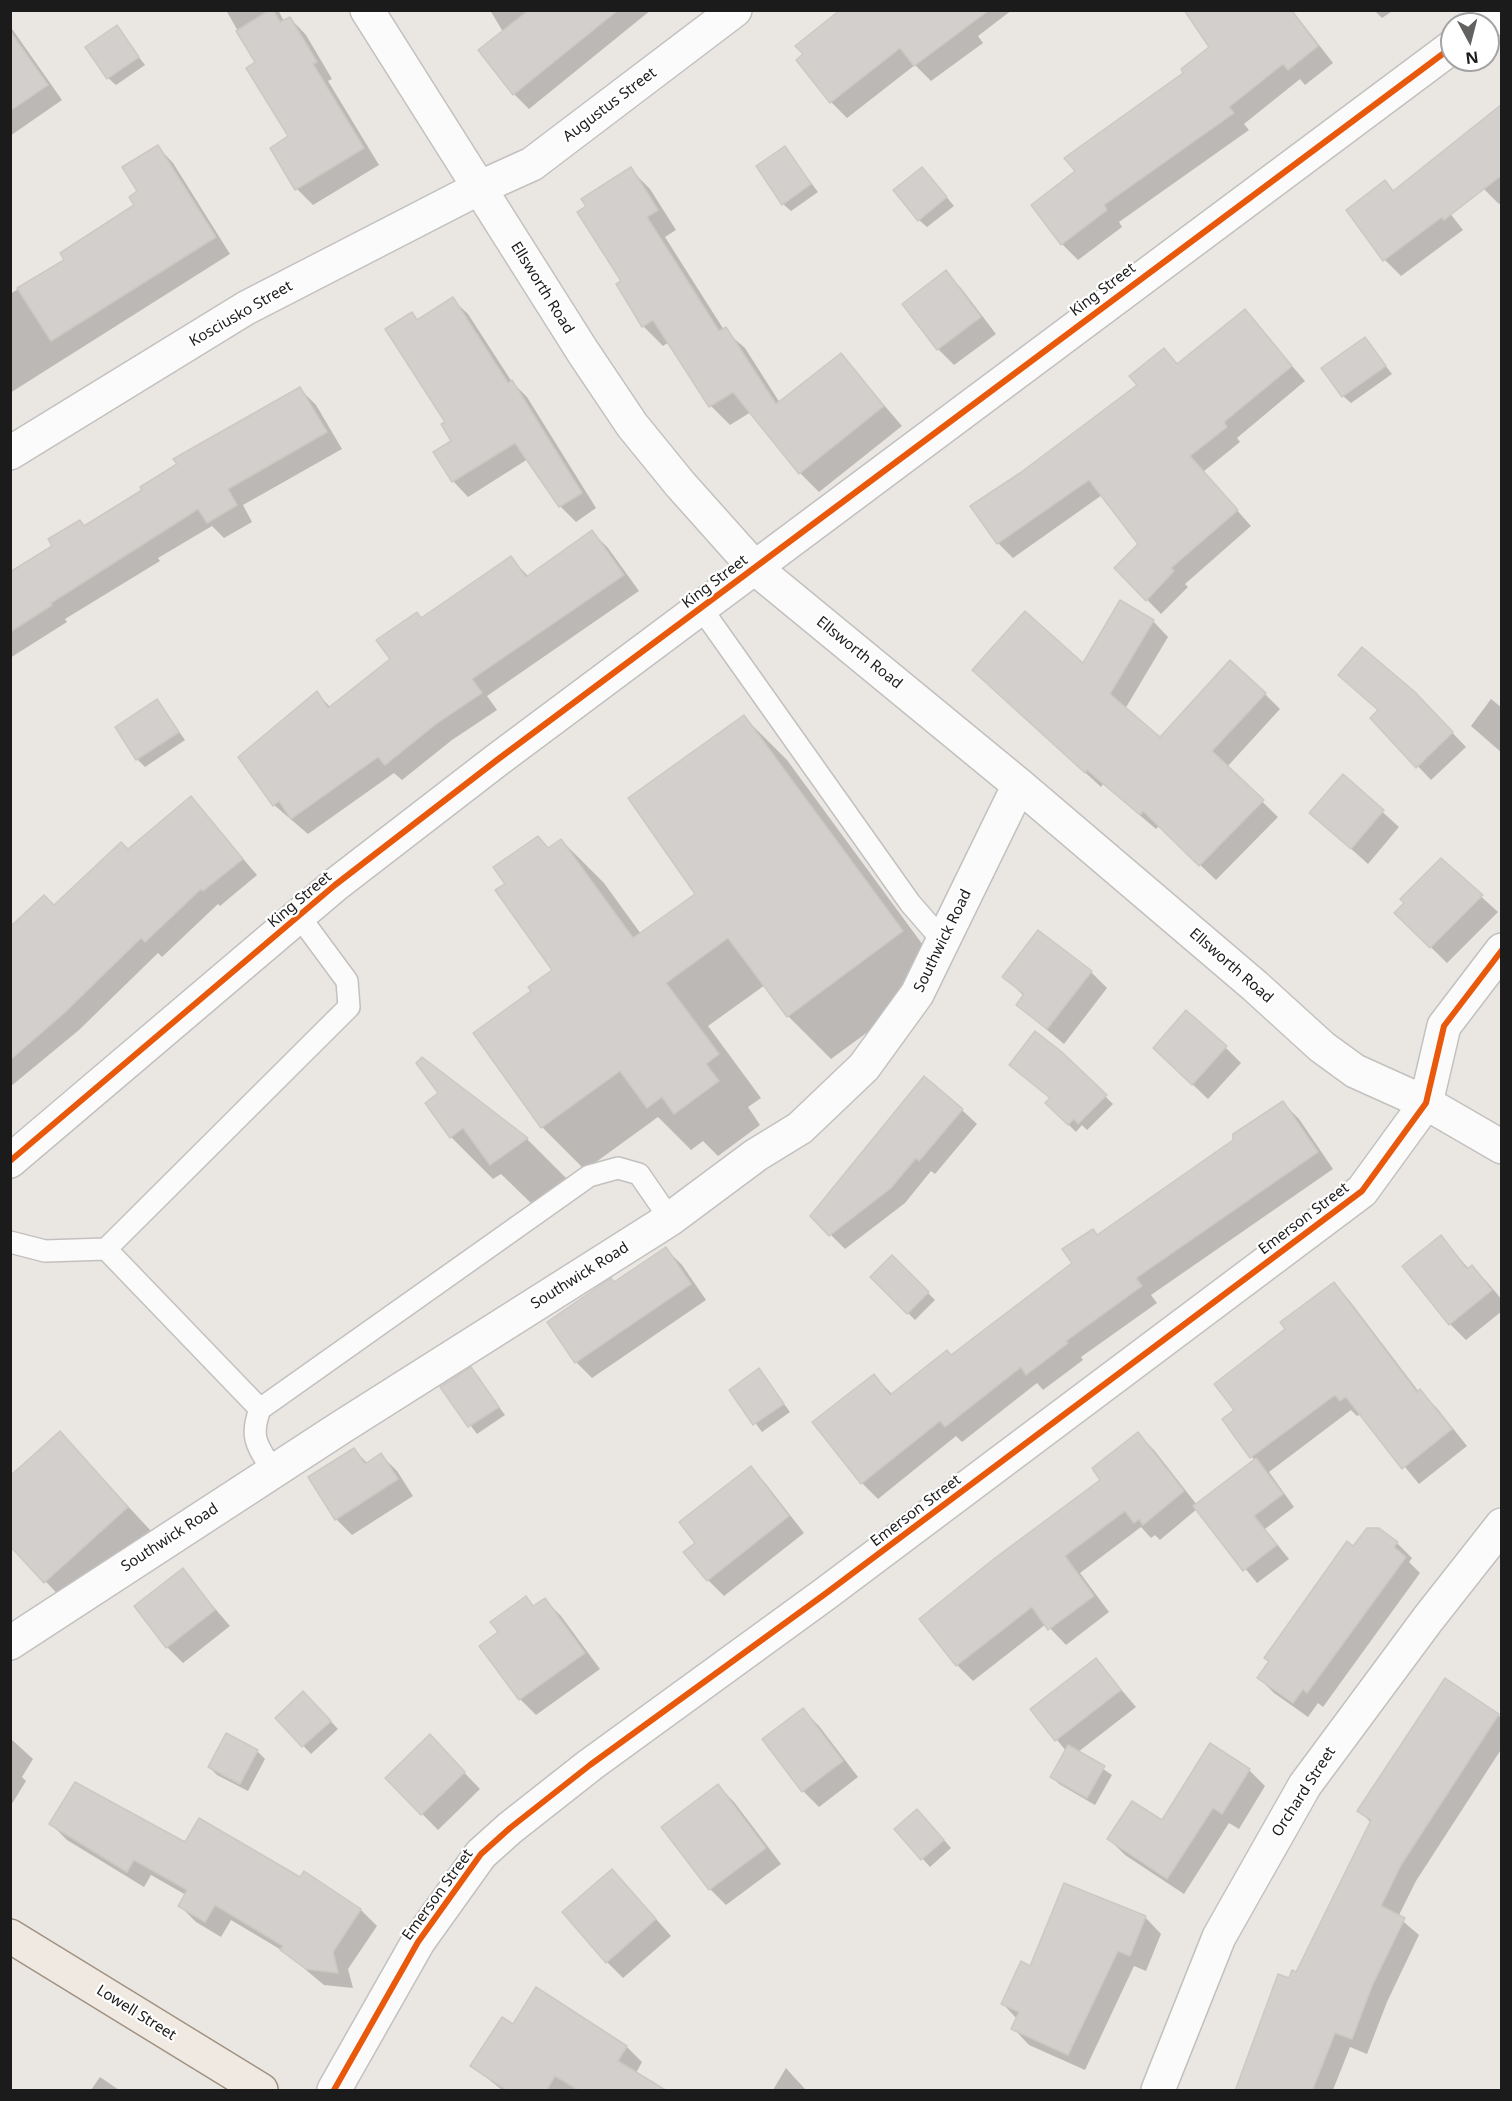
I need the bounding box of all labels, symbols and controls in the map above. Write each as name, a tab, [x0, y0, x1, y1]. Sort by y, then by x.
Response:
north arrow	[1440, 12, 1500, 72]
text: N	[1464, 46, 1480, 70]
street label: Augustus Street	[560, 64, 660, 146]
street label: Ellsworth Road	[507, 239, 577, 337]
street label: King Street	[1067, 260, 1139, 320]
street label: Kosciusko Street	[186, 277, 296, 351]
street label: King Street	[679, 552, 751, 612]
street label: Ellsworth Road	[813, 613, 905, 693]
street label: King Street	[265, 868, 335, 932]
street label: Southwick Road	[910, 887, 976, 995]
street label: Ellsworth Road	[1185, 925, 1277, 1007]
street label: Emerson Street	[1255, 1179, 1353, 1259]
street label: Southwick Road	[528, 1239, 632, 1313]
street label: Emerson Street	[867, 1471, 965, 1551]
street label: Southwick Road	[118, 1500, 222, 1576]
street label: Orchard Street	[1268, 1744, 1340, 1840]
street label: Emerson Street	[399, 1846, 477, 1944]
street label: Lowell Street	[93, 1981, 179, 2045]

